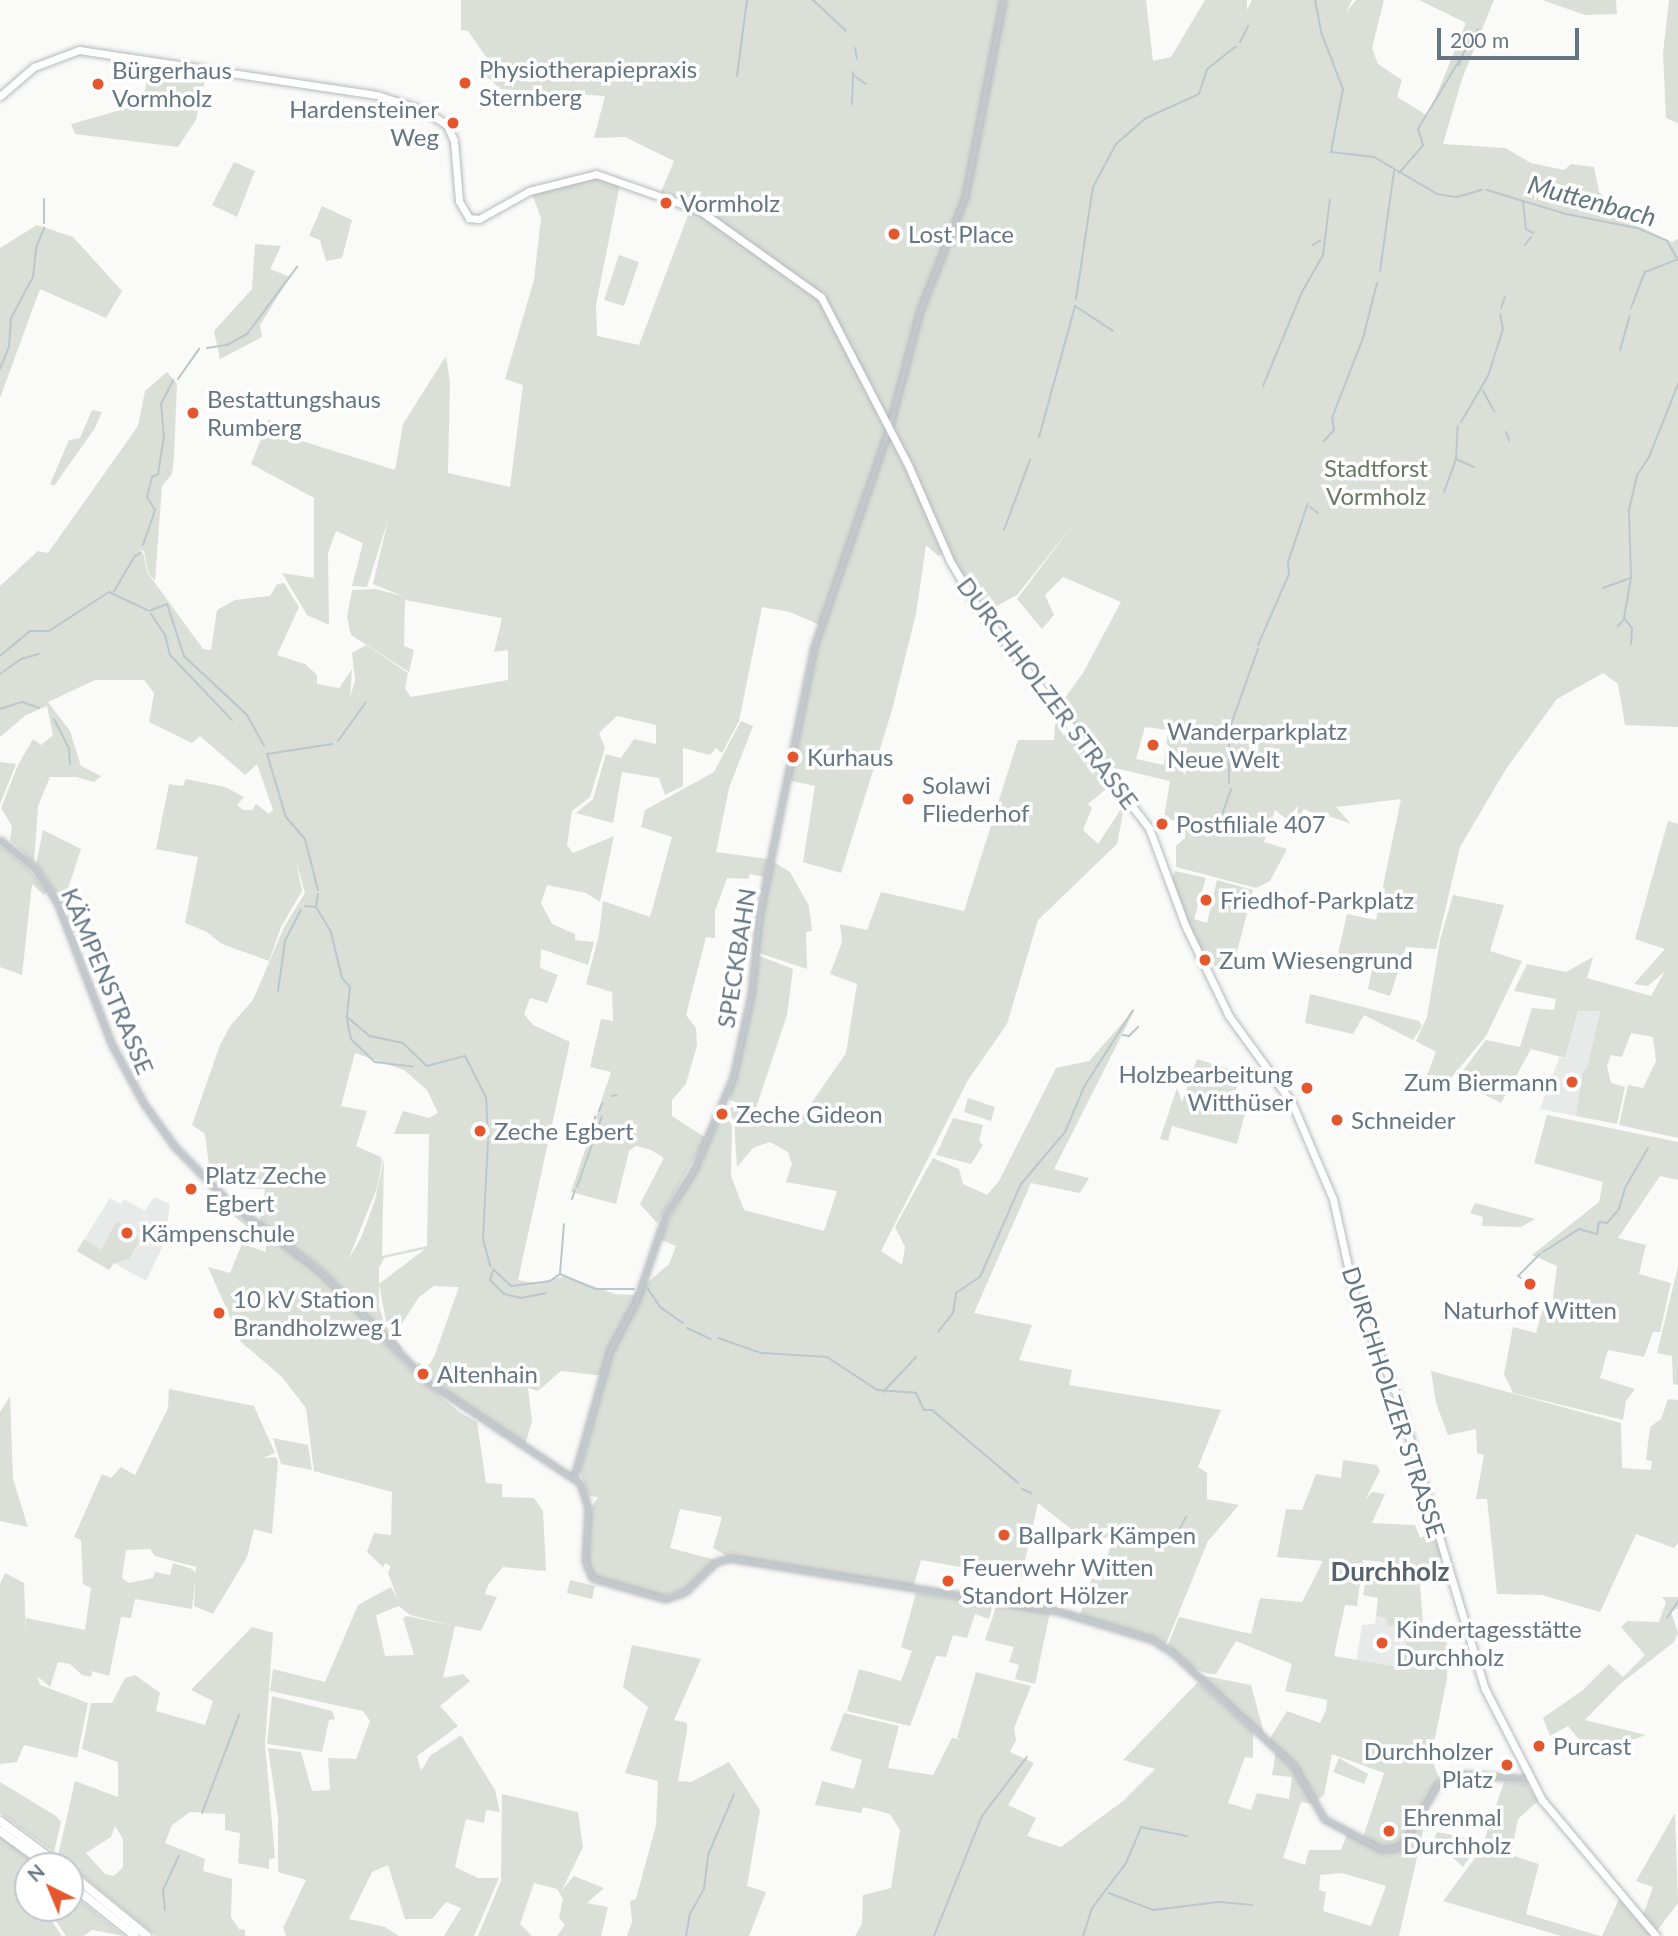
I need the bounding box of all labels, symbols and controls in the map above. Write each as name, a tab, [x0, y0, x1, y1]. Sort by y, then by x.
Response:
scale bar	[1440, 14, 1582, 58]
text: 200 m	[1450, 27, 1509, 52]
place label: Physiotherapiepraxis Sternberg	[479, 55, 697, 111]
place label: Bürgerhaus Vormholz	[112, 56, 232, 112]
marker: Physiotherapiepraxis Sternberg	[457, 75, 473, 91]
marker: Bürgerhaus Vormholz	[90, 76, 106, 92]
place label: Hardensteiner Weg	[289, 95, 439, 151]
marker: Hardensteiner Weg	[445, 115, 461, 131]
water label: Muttenbach	[1524, 169, 1660, 233]
place label: Vormholz	[680, 189, 780, 217]
marker: Vormholz	[658, 195, 674, 211]
place label: Lost Place	[908, 220, 1014, 248]
marker: Lost Place	[886, 226, 902, 242]
place label: Bestattungshaus Rumberg	[207, 385, 381, 441]
marker: Bestattungshaus Rumberg	[185, 405, 201, 421]
park label: Stadtforst Vormholz	[1324, 454, 1428, 510]
street label: DURCHHOLZER STRASSE	[951, 571, 1145, 815]
place label: Wanderparkplatz Neue Welt	[1167, 717, 1347, 773]
marker: Wanderparkplatz Neue Welt	[1145, 737, 1161, 753]
place label: Kurhaus	[807, 743, 893, 771]
marker: Kurhaus	[785, 749, 801, 765]
place label: Solawi Fliederhof	[922, 771, 1029, 827]
marker: Solawi Fliederhof	[900, 791, 916, 807]
place label: Postfiliale 407	[1176, 810, 1326, 838]
marker: Postfiliale 407	[1154, 816, 1170, 832]
street label: KÄMPENSTRASSE	[56, 884, 160, 1078]
street label: SPECKBAHN	[711, 886, 761, 1030]
place label: Friedhof-Parkplatz	[1220, 886, 1414, 914]
marker: Friedhof-Parkplatz	[1198, 892, 1214, 908]
place label: Zum Wiesengrund	[1219, 946, 1413, 974]
marker: Zum Wiesengrund	[1197, 952, 1213, 968]
place label: Holzbearbeitung Witthüser	[1118, 1060, 1293, 1116]
place label: Zum Biermann	[1404, 1068, 1558, 1096]
marker: Zum Biermann	[1564, 1074, 1580, 1090]
marker: Holzbearbeitung Witthüser	[1299, 1080, 1315, 1096]
place label: Zeche Gideon	[736, 1100, 883, 1128]
marker: Zeche Gideon	[714, 1106, 730, 1122]
place label: Schneider	[1351, 1106, 1455, 1134]
marker: Schneider	[1329, 1112, 1345, 1128]
place label: Zeche Egbert	[494, 1117, 634, 1145]
marker: Zeche Egbert	[472, 1123, 488, 1139]
place label: Platz Zeche Egbert	[205, 1161, 326, 1217]
marker: Platz Zeche Egbert	[183, 1181, 199, 1197]
place label: Kämpenschule	[141, 1219, 295, 1247]
marker: Kämpenschule	[119, 1225, 135, 1241]
street label: DURCHHOLZER STRASSE	[1337, 1263, 1451, 1541]
marker: Naturhof Witten	[1522, 1276, 1538, 1292]
place label: 10 kV Station Brandholzweg 1	[233, 1285, 403, 1341]
place label: Naturhof Witten	[1443, 1296, 1617, 1324]
marker: 10 kV Station Brandholzweg 1	[211, 1305, 227, 1321]
place label: Altenhain	[437, 1360, 538, 1388]
marker: Altenhain	[415, 1366, 431, 1382]
place label: Ballpark Kämpen	[1018, 1521, 1196, 1549]
marker: Ballpark Kämpen	[996, 1527, 1012, 1543]
place label: Feuerwehr Witten Standort Hölzer	[962, 1553, 1155, 1609]
district label: Durchholz	[1331, 1556, 1449, 1588]
marker: Feuerwehr Witten Standort Hölzer	[940, 1573, 956, 1589]
place label: Kindertagesstätte Durchholz	[1396, 1615, 1582, 1671]
marker: Kindertagesstätte Durchholz	[1374, 1635, 1390, 1651]
place label: Purcast	[1553, 1732, 1631, 1760]
place label: Durchholzer Platz	[1364, 1737, 1493, 1793]
marker: Purcast	[1531, 1738, 1547, 1754]
marker: Durchholzer Platz	[1499, 1757, 1515, 1773]
place label: Ehrenmal Durchholz	[1403, 1803, 1511, 1859]
marker: Ehrenmal Durchholz	[1381, 1823, 1397, 1839]
north arrow	[14, 1852, 84, 1922]
text: N	[22, 1859, 49, 1886]

